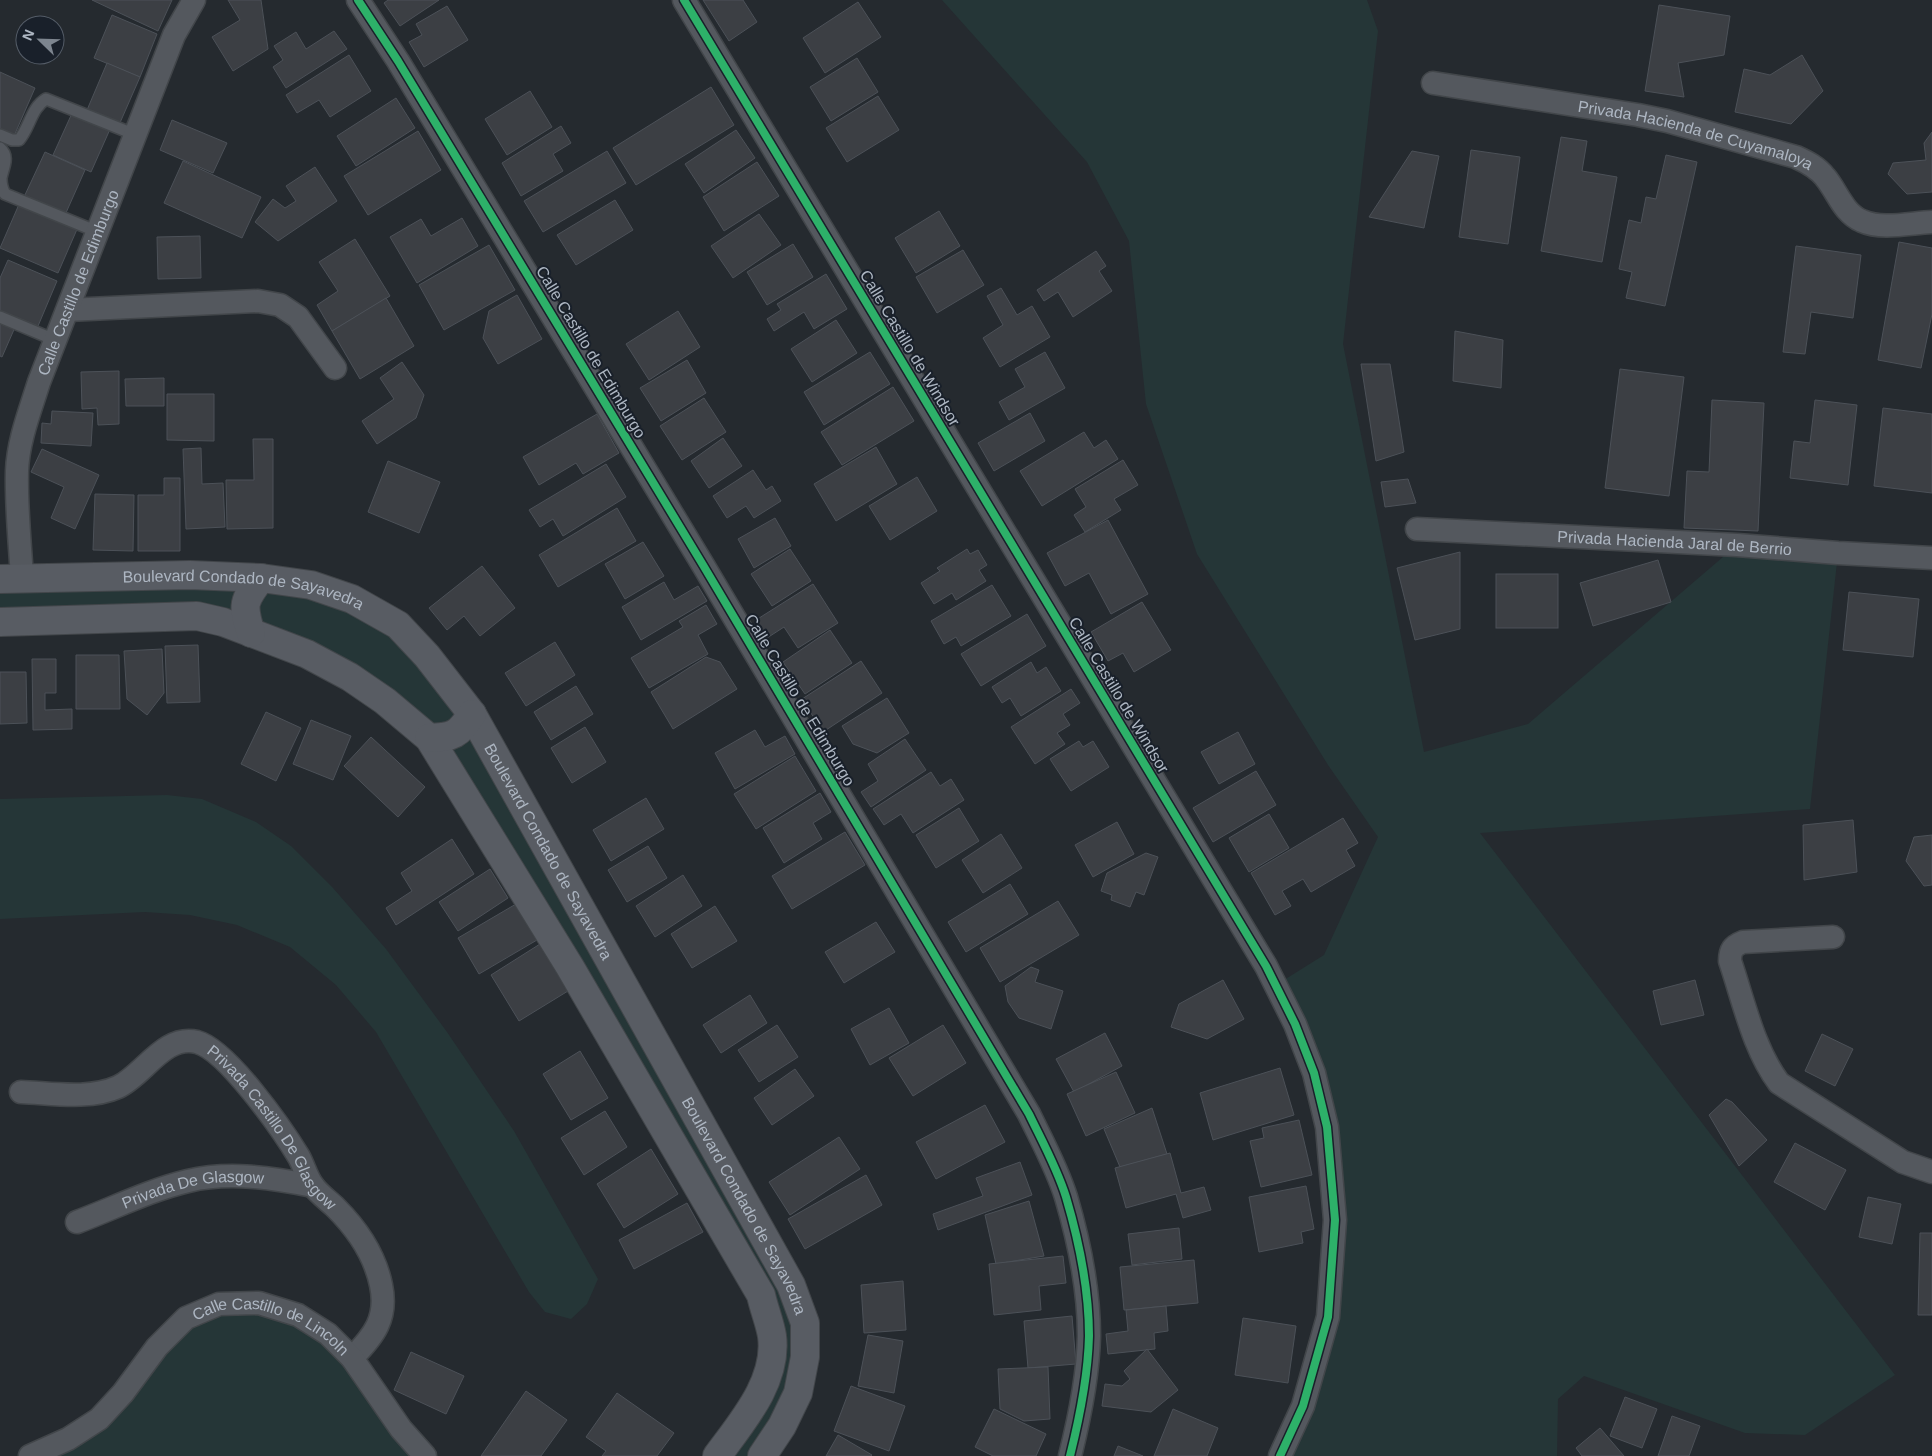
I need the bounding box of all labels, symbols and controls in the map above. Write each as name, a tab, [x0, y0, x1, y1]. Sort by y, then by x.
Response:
north arrow	[15, 15, 65, 65]
text: N	[19, 27, 37, 43]
street label: Privada Hacienda de Cuyamaloya	[1577, 97, 1816, 173]
street label: Calle Castillo de Edimburgo	[34, 187, 122, 378]
street label: Calle Castillo de Edimburgo	[533, 263, 649, 441]
street label: Calle Castillo de Windsor	[857, 267, 964, 430]
street label: Privada Hacienda Jaral de Berrio	[1557, 528, 1793, 558]
street label: Boulevard Condado de Sayavedra	[122, 566, 367, 613]
street label: Calle Castillo de Edimburgo	[742, 611, 858, 789]
street label: Calle Castillo de Windsor	[1066, 614, 1173, 777]
street label: Boulevard Condado de Sayavedra	[482, 740, 616, 962]
street label: Privada Castillo De Glasgow	[204, 1041, 340, 1213]
street label: Boulevard Condado de Sayavedra	[679, 1094, 810, 1317]
street label: Privada De Glasgow	[119, 1168, 265, 1211]
street label: Calle Castillo de Lincoln	[190, 1294, 353, 1359]

